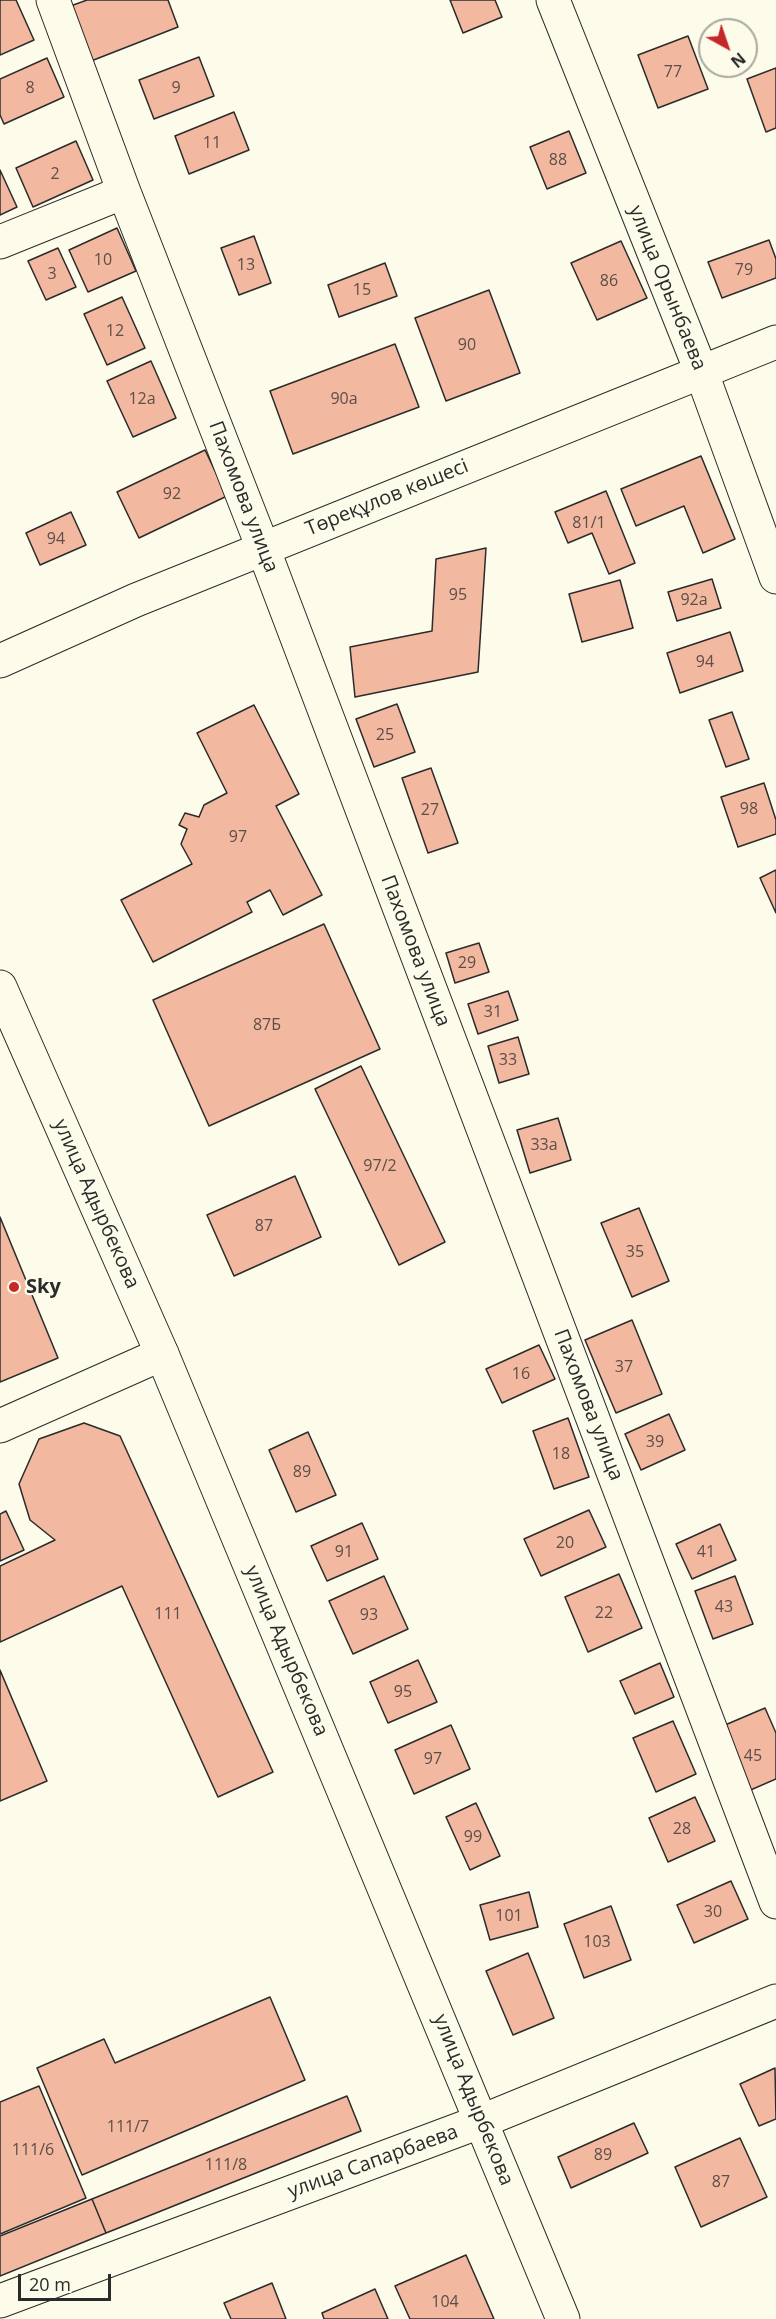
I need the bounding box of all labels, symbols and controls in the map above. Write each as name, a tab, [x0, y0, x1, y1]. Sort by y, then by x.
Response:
north arrow	[698, 18, 758, 78]
text: N	[726, 48, 750, 73]
house number: 77	[664, 62, 682, 82]
house number: 8	[25, 78, 35, 98]
house number: 9	[171, 78, 181, 98]
house number: 11	[203, 133, 221, 153]
house number: 88	[549, 150, 567, 170]
house number: 2	[50, 164, 60, 184]
street label: улица Орынбаева	[623, 202, 711, 374]
house number: 10	[94, 250, 112, 270]
house number: 13	[237, 255, 255, 275]
house number: 79	[735, 260, 753, 280]
house number: 3	[47, 264, 57, 284]
house number: 86	[600, 271, 618, 291]
house number: 15	[353, 280, 371, 300]
house number: 12	[106, 321, 124, 341]
house number: 90	[458, 335, 476, 355]
house number: 12а	[128, 389, 156, 409]
house number: 90а	[330, 389, 358, 409]
street label: Пахомова улица	[203, 418, 283, 576]
street label: Төреқұлов көшесі	[302, 454, 472, 542]
house number: 92	[163, 484, 181, 504]
house number: 81/1	[572, 513, 606, 533]
house number: 94	[47, 529, 65, 549]
house number: 95	[449, 585, 467, 605]
house number: 92а	[680, 590, 708, 610]
house number: 94	[696, 652, 714, 672]
house number: 25	[376, 725, 394, 745]
house number: 98	[740, 799, 758, 819]
house number: 27	[421, 800, 439, 820]
house number: 97	[229, 827, 247, 847]
street label: Пахомова улица	[375, 872, 455, 1030]
house number: 29	[458, 953, 476, 973]
house number: 31	[484, 1002, 502, 1022]
house number: 87Б	[253, 1015, 281, 1035]
house number: 33	[499, 1050, 517, 1070]
street label: улица Адырбекова	[48, 1116, 144, 1292]
house number: 33а	[530, 1135, 558, 1155]
house number: 97/2	[363, 1156, 397, 1176]
house number: 87	[255, 1216, 273, 1236]
house number: 35	[626, 1242, 644, 1262]
place label: Sky	[26, 1275, 61, 1299]
marker: Sky	[7, 1280, 21, 1294]
street label: Пахомова улица	[548, 1326, 628, 1484]
house number: 37	[615, 1357, 633, 1377]
house number: 16	[512, 1364, 530, 1384]
house number: 39	[646, 1432, 664, 1452]
house number: 18	[552, 1444, 570, 1464]
house number: 89	[293, 1462, 311, 1482]
house number: 20	[556, 1533, 574, 1553]
house number: 91	[335, 1542, 353, 1562]
house number: 41	[697, 1542, 715, 1562]
street label: улица Адырбекова	[239, 1562, 333, 1740]
house number: 43	[715, 1597, 733, 1617]
house number: 22	[595, 1603, 613, 1623]
house number: 111	[154, 1604, 182, 1624]
house number: 93	[360, 1605, 378, 1625]
house number: 95	[394, 1682, 412, 1702]
house number: 45	[744, 1746, 762, 1766]
house number: 97	[424, 1749, 442, 1769]
house number: 28	[673, 1819, 691, 1839]
house number: 99	[464, 1827, 482, 1847]
house number: 30	[704, 1902, 722, 1922]
house number: 101	[495, 1906, 523, 1926]
house number: 103	[583, 1932, 611, 1952]
street label: улица Адырбекова	[428, 2011, 518, 2189]
house number: 111/7	[107, 2117, 149, 2137]
street label: улица Сапарбаева	[285, 2120, 461, 2204]
house number: 111/6	[12, 2140, 54, 2160]
house number: 89	[594, 2145, 612, 2165]
house number: 111/8	[205, 2155, 247, 2175]
house number: 87	[712, 2172, 730, 2192]
scale bar	[21, 2262, 114, 2300]
text: 20 m	[29, 2272, 71, 2296]
house number: 104	[431, 2292, 459, 2312]

